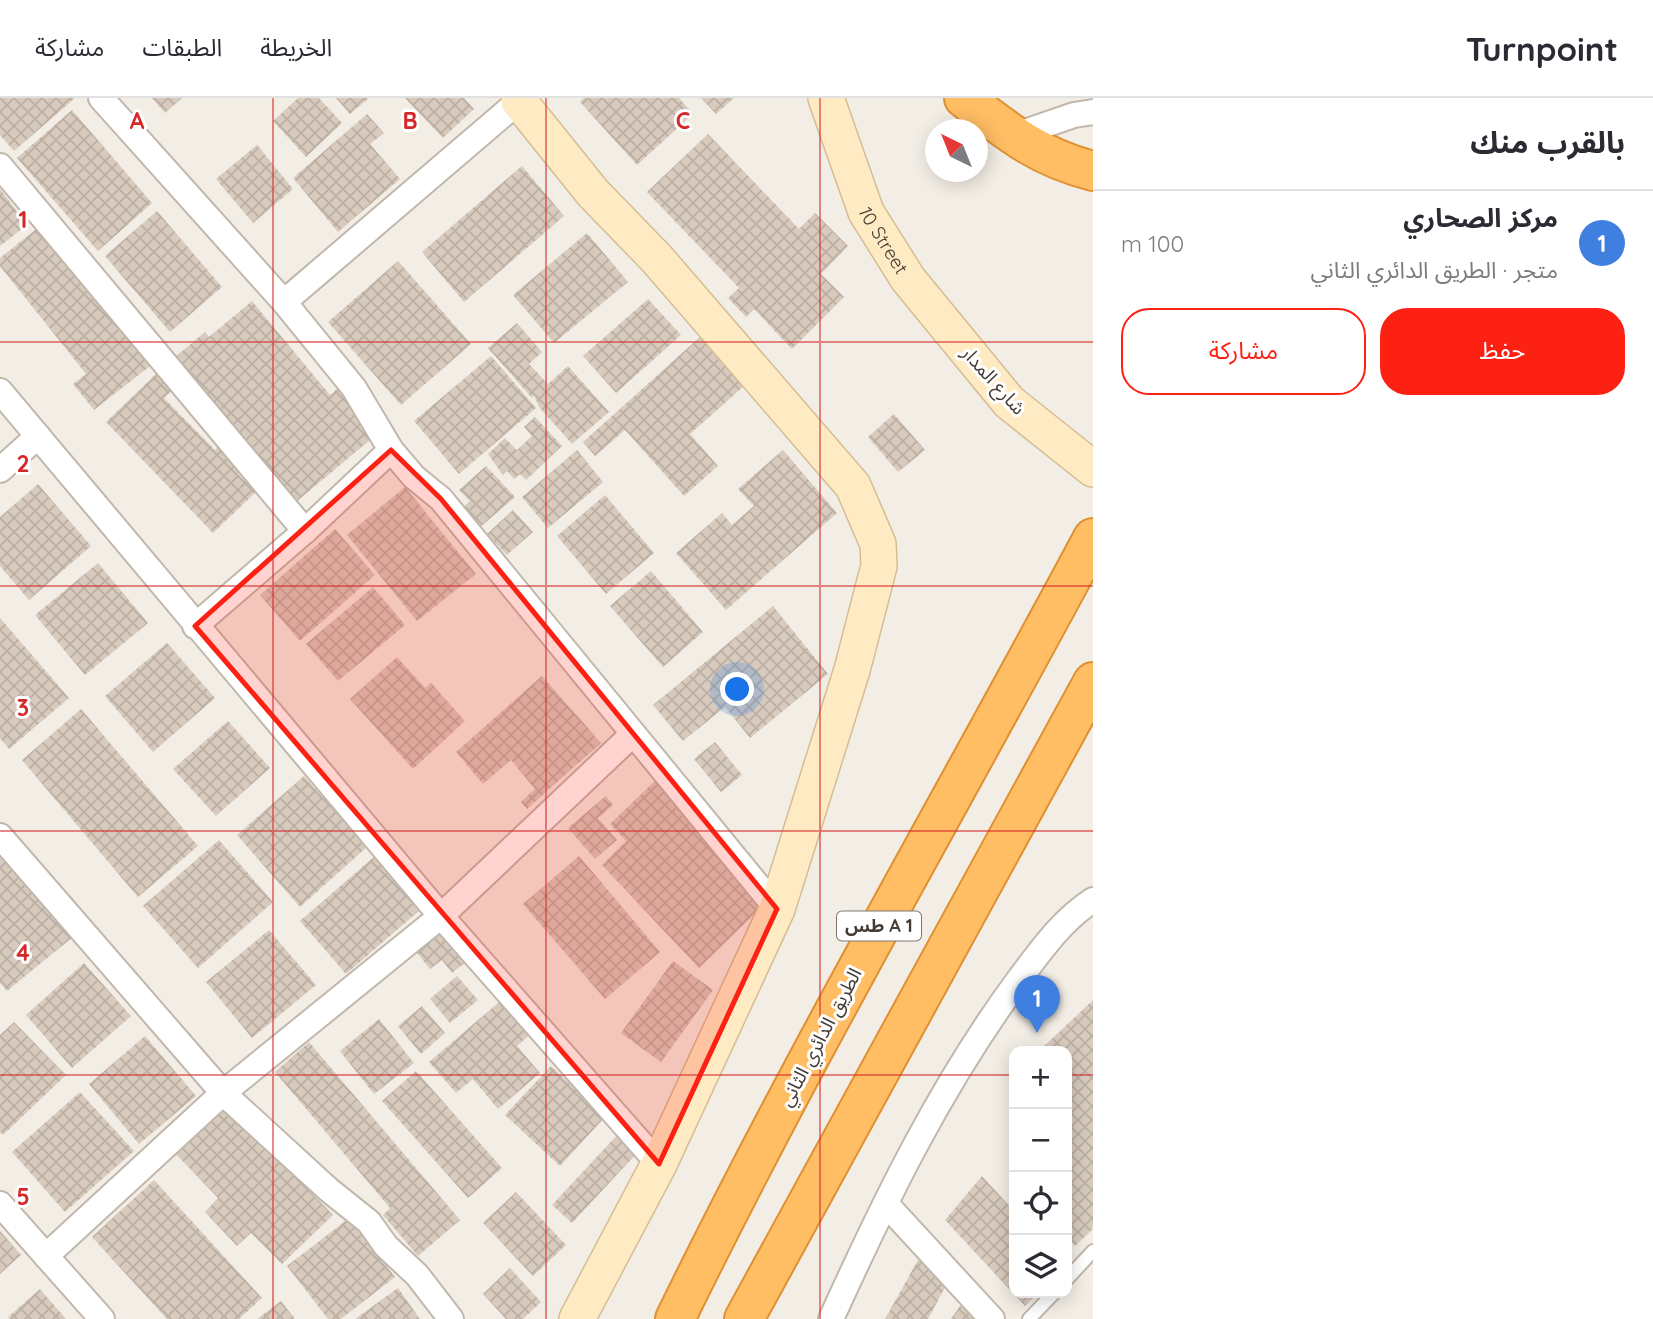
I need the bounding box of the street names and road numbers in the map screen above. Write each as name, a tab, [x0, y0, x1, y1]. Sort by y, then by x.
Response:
street label: 10 Street	[853, 204, 914, 278]
street label: شارع المدار	[955, 340, 1031, 421]
road number: طس A 1	[837, 912, 921, 940]
street label: الطريق الدائري الثاني	[773, 964, 870, 1112]

